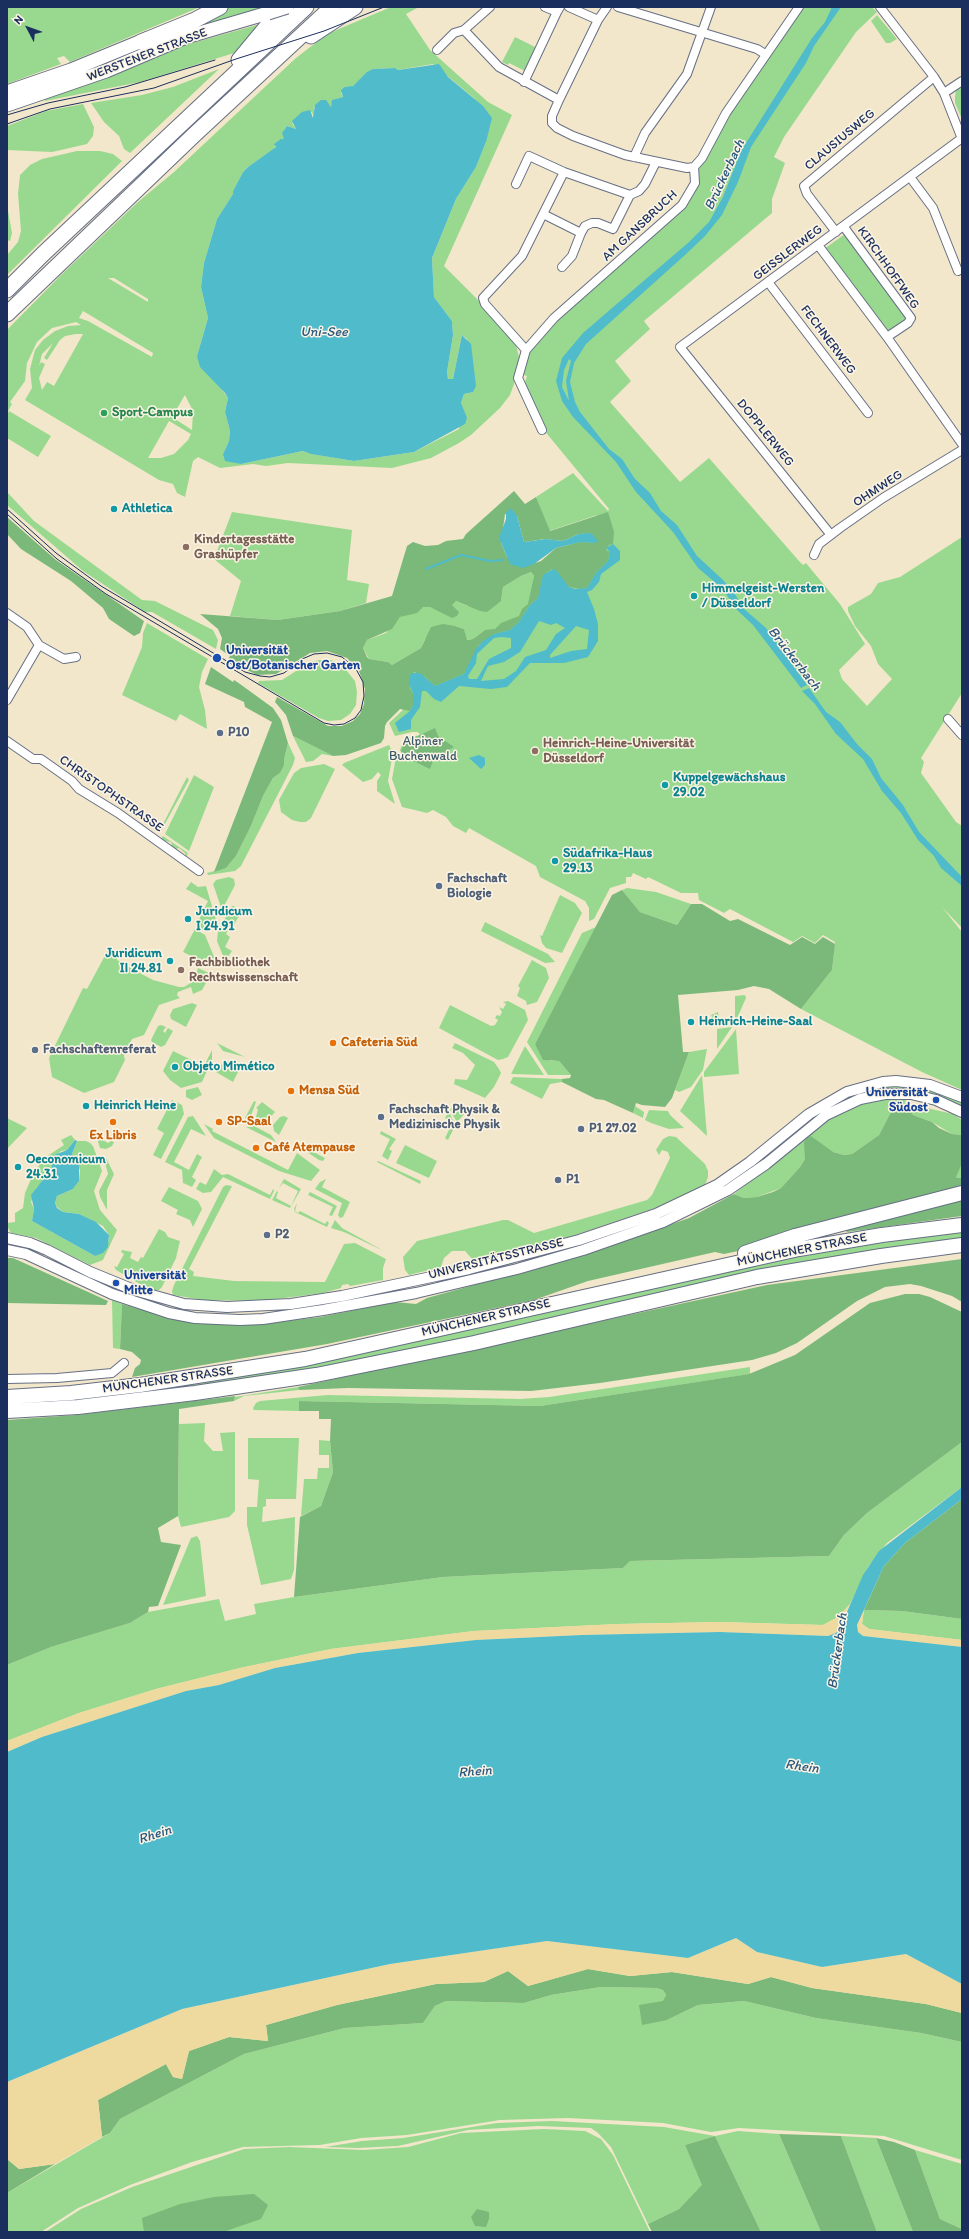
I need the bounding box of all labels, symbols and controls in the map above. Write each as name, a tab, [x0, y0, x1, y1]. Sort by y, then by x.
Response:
north arrow	[8, 8, 48, 48]
text: N	[11, 13, 26, 27]
street label: WERSTENER STRASSE	[84, 25, 210, 85]
street label: CLAUSIUSWEG	[802, 106, 878, 174]
water label: Brückerbach	[701, 137, 749, 213]
street label: AM GANSBRUCH	[599, 187, 681, 265]
street label: GEISSLERWEG	[750, 222, 826, 284]
street label: KIRCHHOFFWEG	[854, 224, 922, 312]
street label: FECHNERWEG	[797, 302, 859, 378]
water label: Uni-See	[300, 324, 348, 340]
street label: DOPPLERWEG	[733, 396, 797, 470]
place label: Sport-Campus	[112, 405, 193, 421]
marker: Sport-Campus	[99, 408, 109, 418]
street label: OHMWEG	[850, 467, 906, 511]
place label: Athletica	[122, 501, 173, 517]
marker: Athletica	[109, 504, 119, 514]
place label: Kindertagesstätte Grashüpfer	[194, 532, 294, 563]
marker: Kindertagesstätte Grashüpfer	[181, 542, 191, 552]
place label: Himmelgeist-Wersten / Düsseldorf	[702, 581, 824, 612]
marker: Himmelgeist-Wersten / Düsseldorf	[689, 591, 699, 601]
water label: Brückerbach	[764, 624, 824, 694]
place label: Universität Ost/Botanischer Garten	[226, 643, 360, 674]
marker: Universität Ost/Botanischer Garten	[211, 652, 223, 664]
place label: P10	[228, 725, 249, 741]
marker: P10	[215, 728, 225, 738]
park label: Alpiner Buchenwald	[389, 734, 457, 765]
place label: Heinrich-Heine-Universität Düsseldorf	[543, 736, 694, 767]
marker: Heinrich-Heine-Universität Düsseldorf	[530, 746, 540, 756]
street label: CHRISTOPHSTRASSE	[56, 752, 166, 836]
place label: Kuppelgewächshaus 29.02	[673, 770, 785, 801]
marker: Kuppelgewächshaus 29.02	[660, 780, 670, 790]
place label: Südafrika-Haus 29.13	[563, 846, 652, 877]
marker: Südafrika-Haus 29.13	[550, 856, 560, 866]
place label: Fachschaft Biologie	[447, 871, 507, 902]
marker: Fachschaft Biologie	[434, 881, 444, 891]
place label: Juridicum I 24.91	[196, 904, 252, 935]
marker: Juridicum I 24.91	[183, 914, 193, 924]
place label: Juridicum II 24.81	[106, 946, 162, 977]
place label: Fachbibliothek Rechtswissenschaft	[189, 955, 298, 986]
marker: Juridicum II 24.81	[165, 956, 175, 966]
marker: Fachbibliothek Rechtswissenschaft	[176, 965, 186, 975]
place label: Heinrich-Heine-Saal	[699, 1014, 812, 1030]
marker: Heinrich-Heine-Saal	[686, 1017, 696, 1027]
place label: Cafeteria Süd	[341, 1035, 418, 1051]
marker: Cafeteria Süd	[328, 1038, 338, 1048]
place label: Fachschaftenreferat	[43, 1042, 156, 1058]
marker: Fachschaftenreferat	[30, 1045, 40, 1055]
place label: Objeto Mimético	[183, 1059, 275, 1075]
marker: Objeto Mimético	[170, 1062, 180, 1072]
place label: Mensa Süd	[299, 1083, 360, 1099]
place label: Universität Südost	[866, 1085, 928, 1116]
marker: Mensa Süd	[286, 1086, 296, 1096]
marker: Universität Südost	[931, 1095, 941, 1105]
place label: Heinrich Heine	[94, 1098, 176, 1114]
marker: Heinrich Heine	[81, 1101, 91, 1111]
place label: Fachschaft Physik & Medizinische Physik	[389, 1102, 500, 1133]
marker: Fachschaft Physik & Medizinische Physik	[376, 1112, 386, 1122]
place label: SP-Saal	[227, 1114, 271, 1130]
marker: Ex Libris	[108, 1117, 118, 1127]
marker: SP-Saal	[214, 1117, 224, 1127]
place label: P1 27.02	[589, 1121, 637, 1137]
marker: P1 27.02	[576, 1124, 586, 1134]
place label: Ex Libris	[89, 1128, 137, 1144]
place label: Café Atempause	[264, 1140, 355, 1156]
marker: Café Atempause	[251, 1143, 261, 1153]
place label: Oeconomicum 24.31	[26, 1152, 106, 1183]
marker: Oeconomicum 24.31	[13, 1162, 23, 1172]
place label: P1	[566, 1172, 579, 1188]
marker: P1	[553, 1175, 563, 1185]
place label: P2	[275, 1227, 289, 1243]
marker: P2	[262, 1230, 272, 1240]
street label: MÜNCHENER STRASSE	[736, 1230, 868, 1270]
street label: UNIVERSITÄTSSTRASSE	[427, 1235, 565, 1283]
place label: Universität Mitte	[124, 1268, 186, 1299]
marker: Universität Mitte	[111, 1278, 121, 1288]
street label: MÜNCHENER STRASSE	[420, 1296, 552, 1340]
street label: MÜNCHENER STRASSE	[102, 1363, 234, 1397]
water label: Brückerbach	[824, 1612, 852, 1690]
water label: Rhein	[784, 1756, 820, 1778]
water label: Rhein	[458, 1762, 492, 1782]
water label: Rhein	[136, 1822, 174, 1848]

